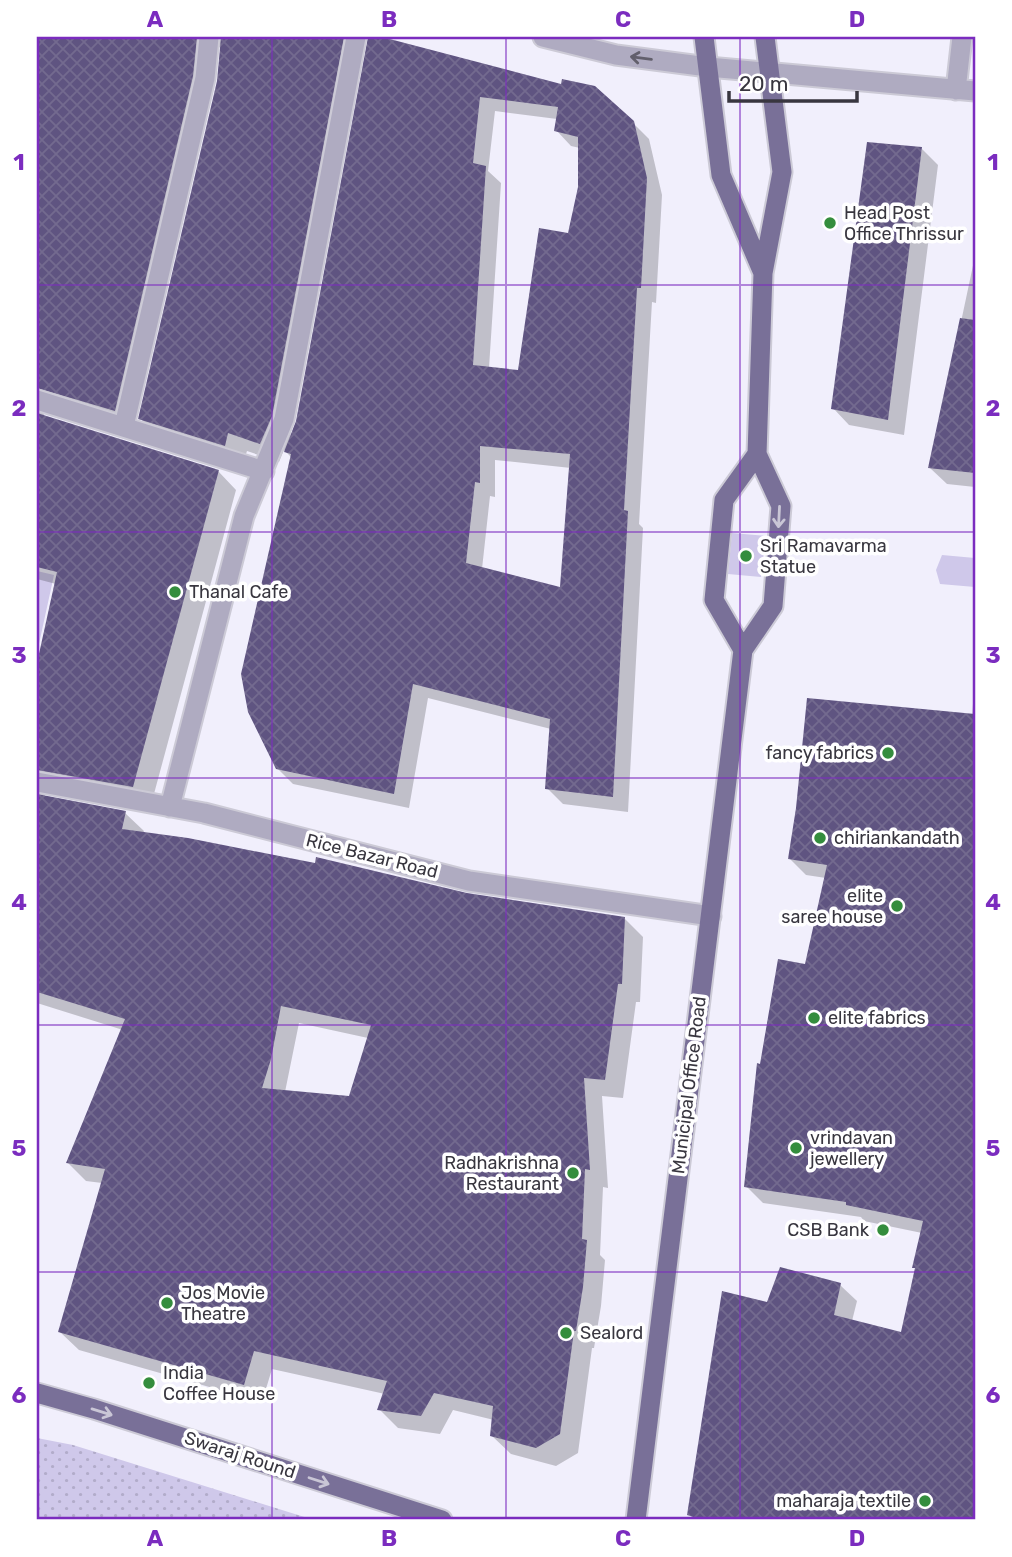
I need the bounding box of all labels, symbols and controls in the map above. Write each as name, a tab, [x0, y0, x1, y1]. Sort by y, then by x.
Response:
text: A	[147, 5, 164, 33]
text: B	[381, 5, 397, 33]
text: C	[615, 5, 631, 33]
text: D	[849, 5, 865, 33]
one-way arrow	[630, 51, 652, 64]
scale bar	[729, 60, 856, 104]
text: 20 m	[739, 71, 788, 96]
text: 1	[13, 148, 25, 176]
text: 1	[987, 148, 999, 176]
place label: Head Post Office Thrissur	[844, 202, 964, 245]
marker: Head Post Office Thrissur	[822, 215, 838, 231]
text: 2	[12, 394, 26, 422]
text: 2	[986, 394, 1000, 422]
one-way arrow	[773, 505, 786, 528]
place label: Sri Ramavarma Statue	[760, 535, 887, 578]
marker: Sri Ramavarma Statue	[738, 548, 754, 564]
place label: Thanal Cafe	[189, 581, 288, 603]
marker: Thanal Cafe	[167, 584, 183, 600]
text: 3	[11, 641, 27, 669]
text: 3	[985, 641, 1001, 669]
place label: fancy fabrics	[765, 742, 874, 764]
marker: fancy fabrics	[880, 745, 896, 761]
place label: chiriankandath	[834, 827, 960, 849]
street label: Rice Bazar Road	[304, 829, 440, 883]
marker: chiriankandath	[812, 830, 828, 846]
place label: elite saree house	[781, 885, 883, 928]
text: 4	[11, 888, 27, 916]
text: 4	[985, 888, 1001, 916]
marker: elite saree house	[889, 898, 905, 914]
street label: Municipal Office Road	[667, 995, 711, 1175]
place label: elite fabrics	[828, 1007, 926, 1029]
marker: elite fabrics	[806, 1010, 822, 1026]
place label: vrindavan jewellery	[809, 1127, 893, 1170]
text: 5	[12, 1134, 27, 1162]
text: 5	[986, 1134, 1001, 1162]
marker: vrindavan jewellery	[788, 1140, 804, 1156]
place label: Radhakrishna Restaurant	[444, 1152, 559, 1195]
marker: Radhakrishna Restaurant	[565, 1165, 581, 1181]
place label: CSB Bank	[787, 1219, 870, 1241]
marker: CSB Bank	[875, 1222, 891, 1238]
place label: Jos Movie Theatre	[181, 1282, 265, 1325]
marker: Jos Movie Theatre	[159, 1295, 175, 1311]
place label: Sealord	[580, 1322, 643, 1344]
marker: Sealord	[558, 1325, 574, 1341]
place label: India Coffee House	[163, 1362, 275, 1405]
marker: India Coffee House	[141, 1375, 157, 1391]
text: 6	[12, 1381, 27, 1409]
text: 6	[986, 1381, 1001, 1409]
one-way arrow	[91, 1406, 113, 1419]
street label: Swaraj Round	[182, 1427, 298, 1483]
one-way arrow	[308, 1475, 330, 1488]
place label: maharaja textile	[776, 1490, 911, 1512]
marker: maharaja textile	[917, 1493, 933, 1509]
text: A	[147, 1524, 164, 1552]
text: B	[381, 1524, 397, 1552]
text: C	[615, 1524, 631, 1552]
text: D	[849, 1524, 865, 1552]

